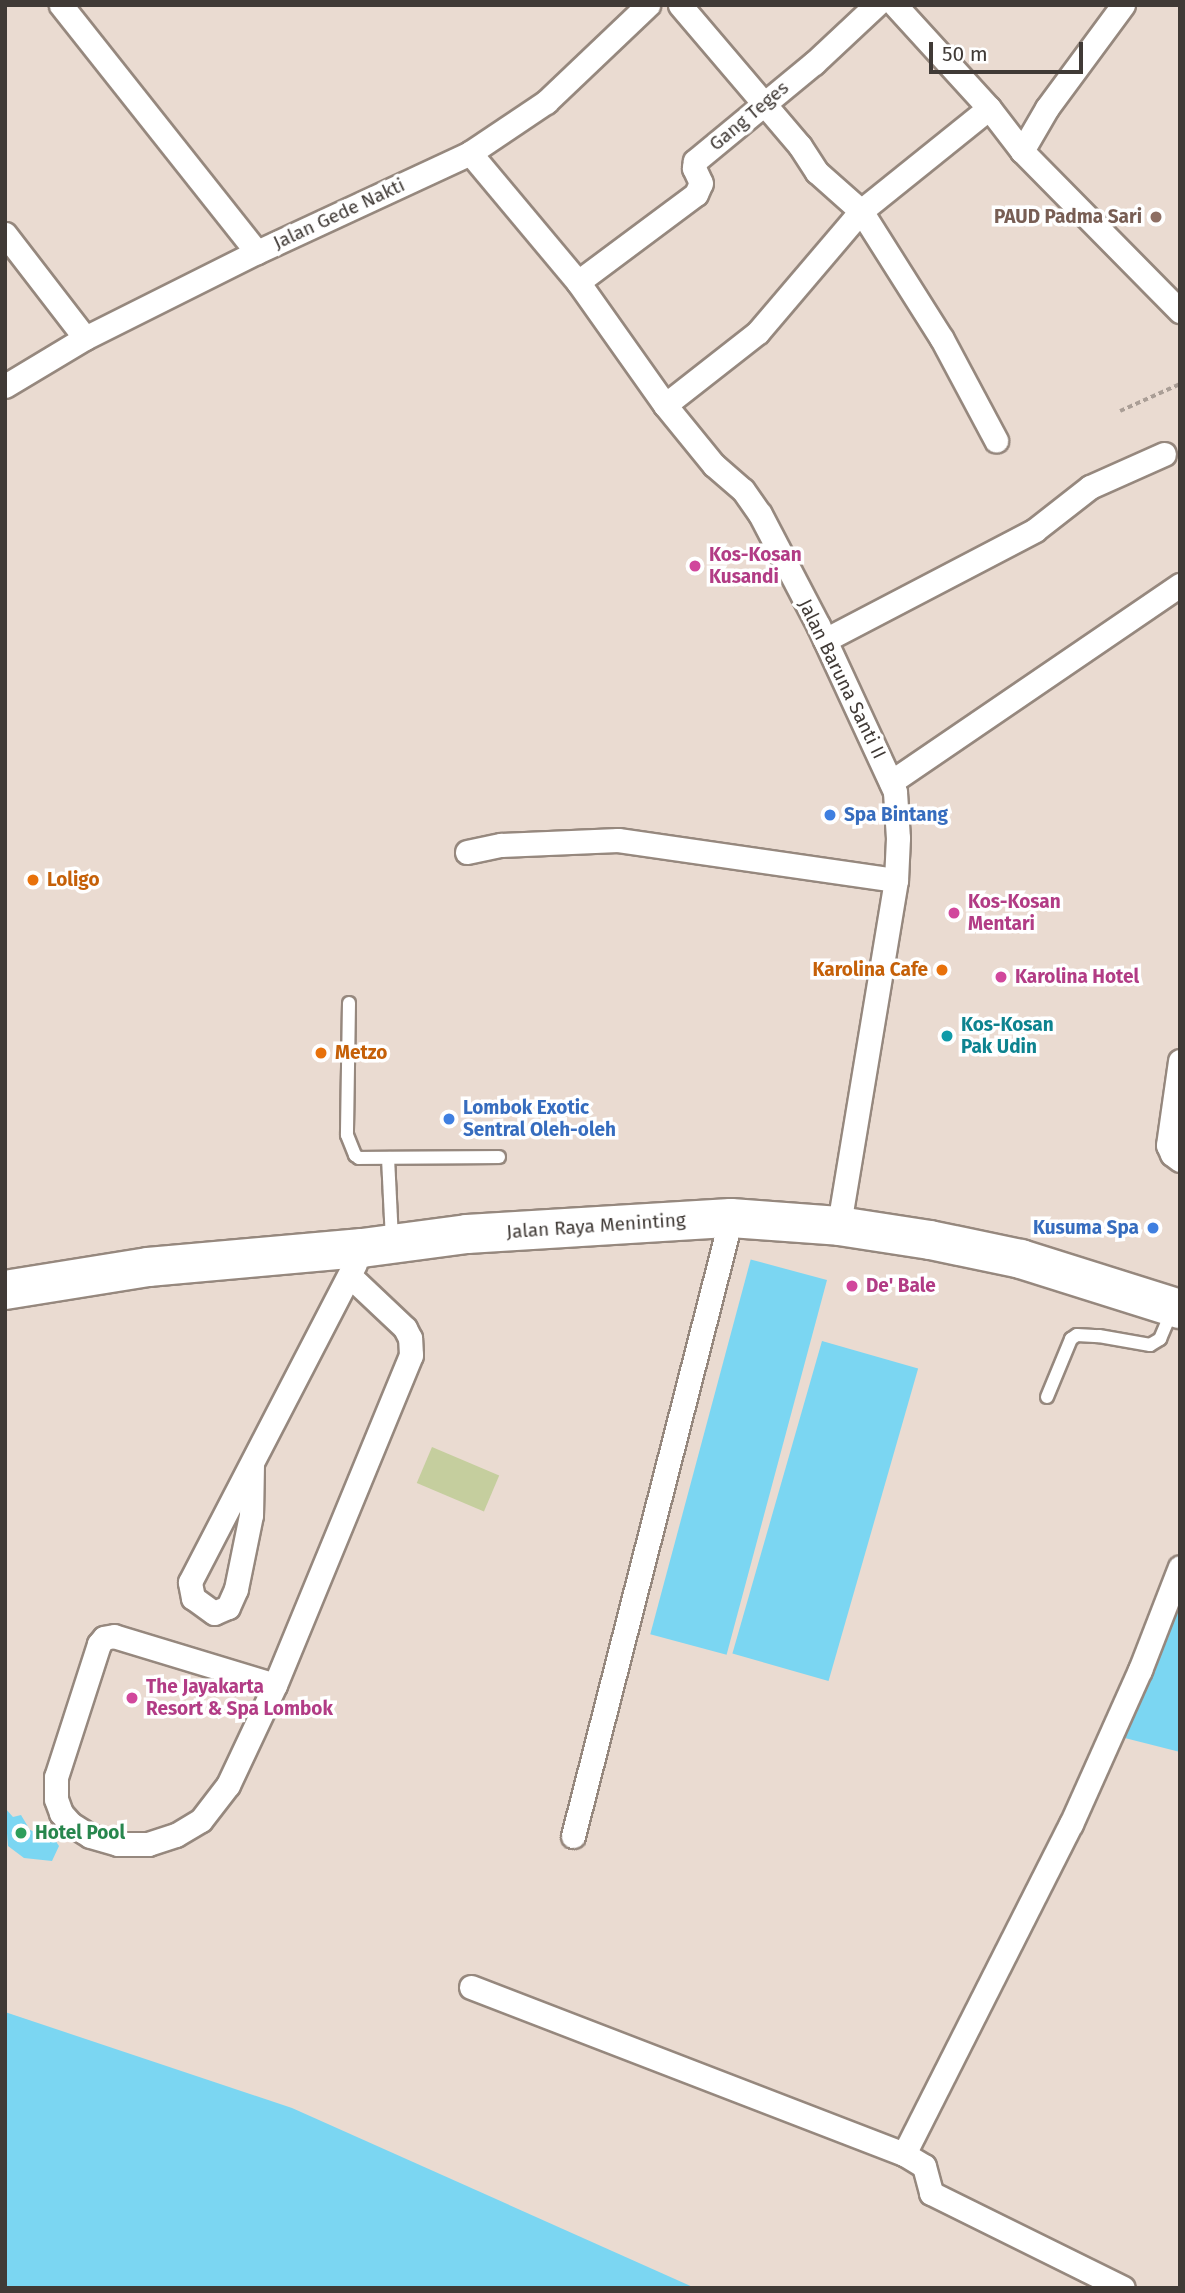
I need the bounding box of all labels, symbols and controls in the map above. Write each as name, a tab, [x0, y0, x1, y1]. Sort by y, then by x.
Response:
scale bar	[933, 28, 1087, 72]
text: 50 m	[942, 41, 988, 67]
street label: Gang Teges	[705, 76, 793, 156]
street label: Jalan Gede Nakti	[270, 174, 408, 254]
place label: PAUD Padma Sari	[994, 206, 1142, 228]
marker: PAUD Padma Sari	[1148, 209, 1164, 225]
place label: Kos-Kosan Kusandi	[709, 544, 802, 588]
marker: Kos-Kosan Kusandi	[687, 558, 703, 574]
street label: Jalan Baruna Santi II	[793, 595, 891, 763]
place label: Spa Bintang	[844, 804, 948, 826]
marker: Spa Bintang	[822, 807, 838, 823]
place label: Loligo	[47, 869, 100, 891]
marker: Loligo	[25, 872, 41, 888]
place label: Kos-Kosan Mentari	[968, 891, 1061, 935]
marker: Kos-Kosan Mentari	[946, 905, 962, 921]
place label: Karolina Cafe	[812, 959, 928, 981]
marker: Karolina Cafe	[934, 962, 950, 978]
place label: Karolina Hotel	[1015, 966, 1139, 988]
marker: Karolina Hotel	[993, 969, 1009, 985]
place label: Kos-Kosan Pak Udin	[961, 1014, 1054, 1058]
marker: Kos-Kosan Pak Udin	[939, 1028, 955, 1044]
place label: Metzo	[335, 1042, 387, 1064]
marker: Metzo	[313, 1045, 329, 1061]
place label: Lombok Exotic Sentral Oleh-oleh	[463, 1097, 616, 1141]
marker: Lombok Exotic Sentral Oleh-oleh	[441, 1111, 457, 1127]
street label: Jalan Raya Meninting	[506, 1208, 686, 1244]
place label: Kusuma Spa	[1033, 1217, 1139, 1239]
marker: Kusuma Spa	[1145, 1220, 1161, 1236]
place label: De' Bale	[866, 1275, 936, 1297]
marker: De' Bale	[844, 1278, 860, 1294]
place label: The Jayakarta Resort & Spa Lombok	[146, 1676, 333, 1720]
marker: The Jayakarta Resort & Spa Lombok	[124, 1690, 140, 1706]
place label: Hotel Pool	[35, 1822, 125, 1844]
marker: Hotel Pool	[13, 1825, 29, 1841]

